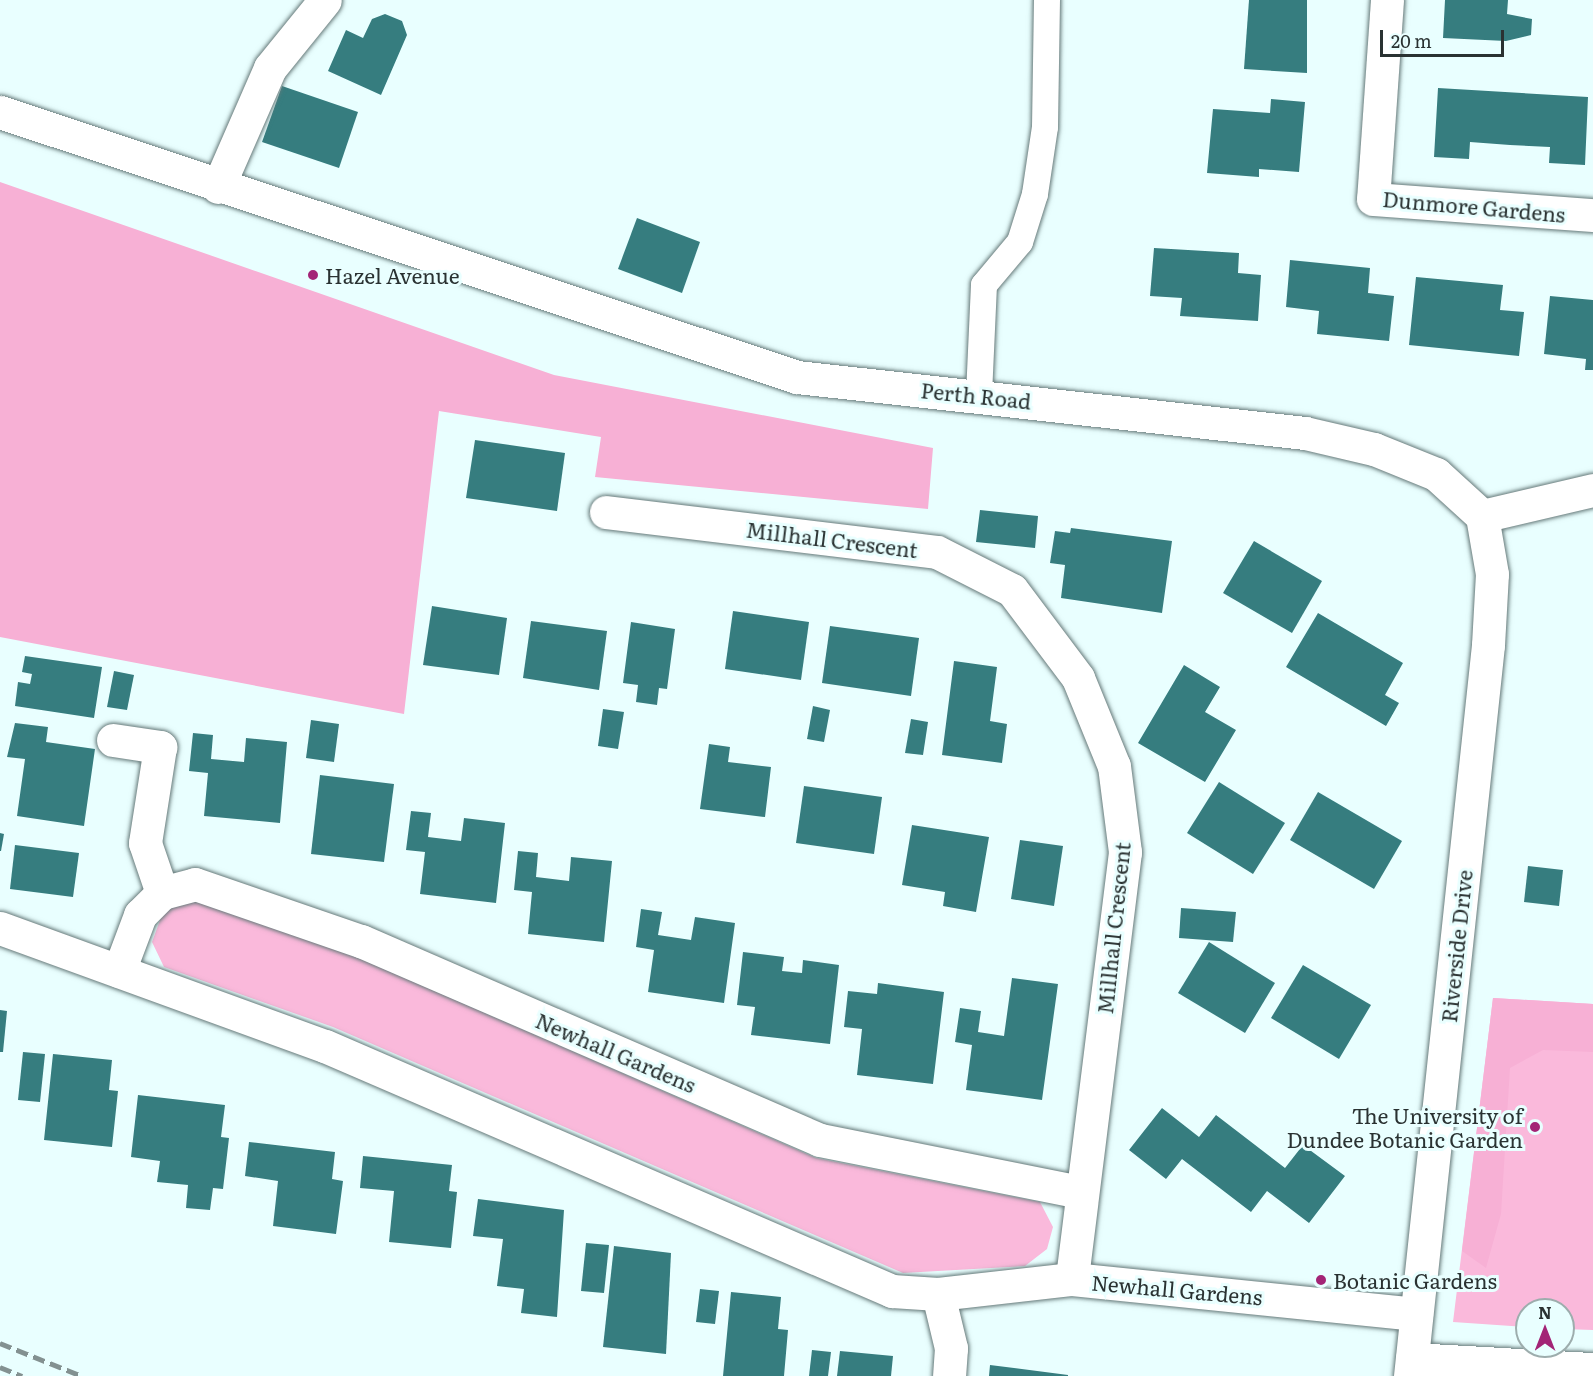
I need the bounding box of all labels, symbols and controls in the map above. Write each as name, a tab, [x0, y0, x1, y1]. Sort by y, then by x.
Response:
scale bar	[1383, 18, 1508, 56]
text: 20 m	[1391, 27, 1432, 54]
street label: Dunmore Gardens	[1382, 185, 1566, 227]
place label: Hazel Avenue	[325, 262, 460, 288]
marker: Hazel Avenue	[306, 268, 320, 282]
street label: Perth Road	[920, 377, 1032, 413]
street label: Millhall Crescent	[745, 516, 919, 562]
street label: Millhall Crescent	[1091, 841, 1135, 1015]
street label: Riverside Drive	[1435, 868, 1477, 1024]
street label: Newhall Gardens	[532, 1007, 700, 1097]
place label: The University of Dundee Botanic Garden	[1287, 1102, 1523, 1152]
marker: The University of Dundee Botanic Garden	[1528, 1120, 1542, 1134]
place label: Botanic Gardens	[1333, 1267, 1497, 1293]
street label: Newhall Gardens	[1091, 1269, 1263, 1309]
marker: Botanic Gardens	[1314, 1273, 1328, 1287]
north arrow	[1515, 1298, 1575, 1358]
text: N	[1538, 1300, 1552, 1324]

